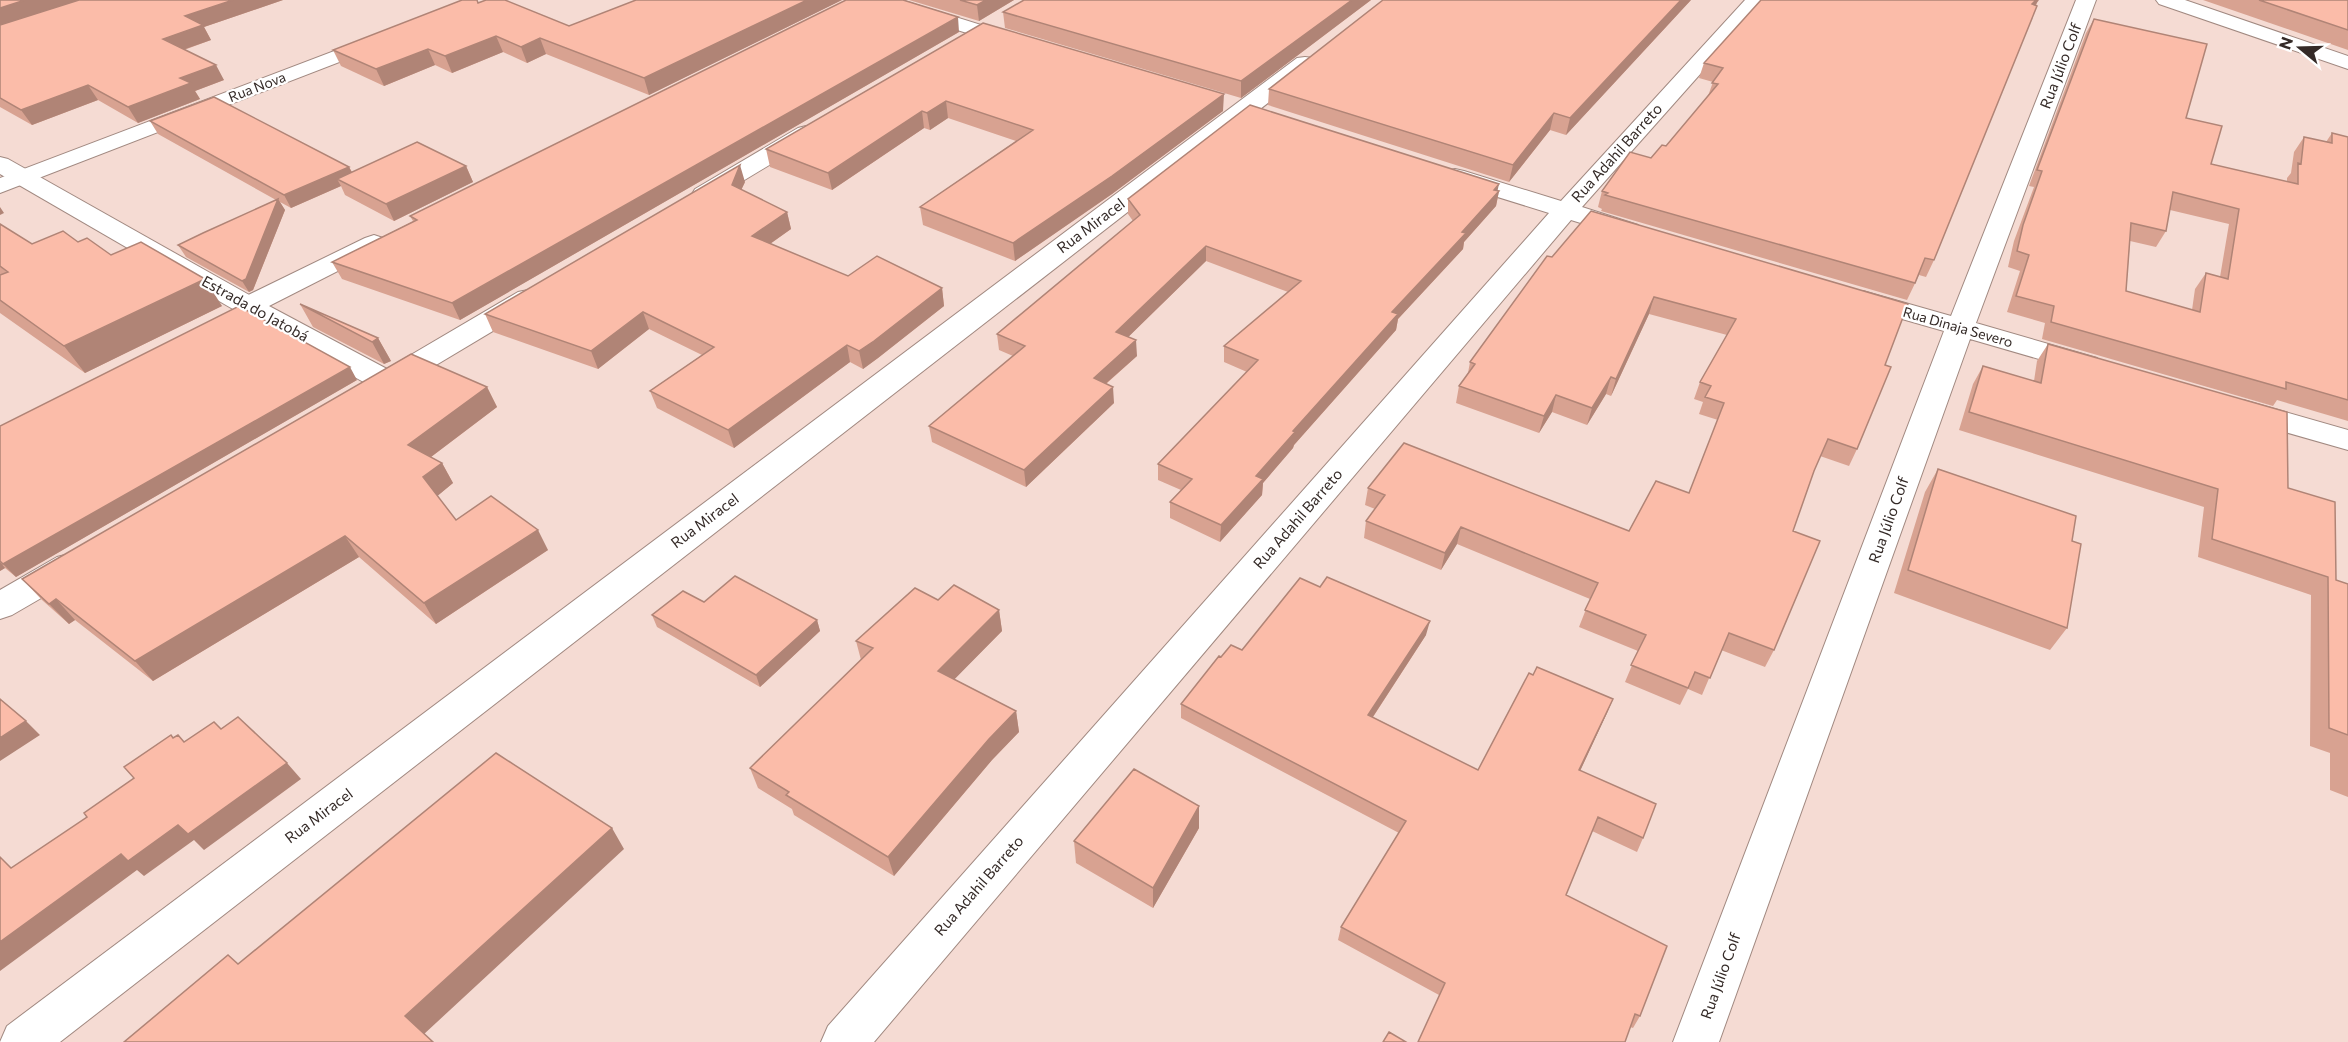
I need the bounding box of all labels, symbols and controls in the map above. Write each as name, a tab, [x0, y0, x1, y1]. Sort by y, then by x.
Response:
north arrow	[2270, 18, 2330, 78]
street label: Rua Júlio Colf	[2035, 20, 2085, 111]
text: N	[2274, 34, 2296, 52]
street label: Rua Nova	[226, 68, 288, 105]
street label: Rua Adahil Barreto	[1567, 99, 1665, 205]
street label: Rua Miracel	[1053, 194, 1128, 256]
street label: Estrada do Jatobá	[199, 271, 312, 345]
street label: Rua Dinaja Severo	[1901, 303, 2015, 350]
street label: Rua Adahil Barreto	[1249, 465, 1346, 572]
street label: Rua Júlio Colf	[1864, 474, 1912, 565]
street label: Rua Miracel	[667, 489, 742, 551]
street label: Rua Miracel	[281, 784, 356, 846]
street label: Rua Adahil Barreto	[930, 832, 1027, 939]
street label: Rua Júlio Colf	[1696, 930, 1744, 1021]

